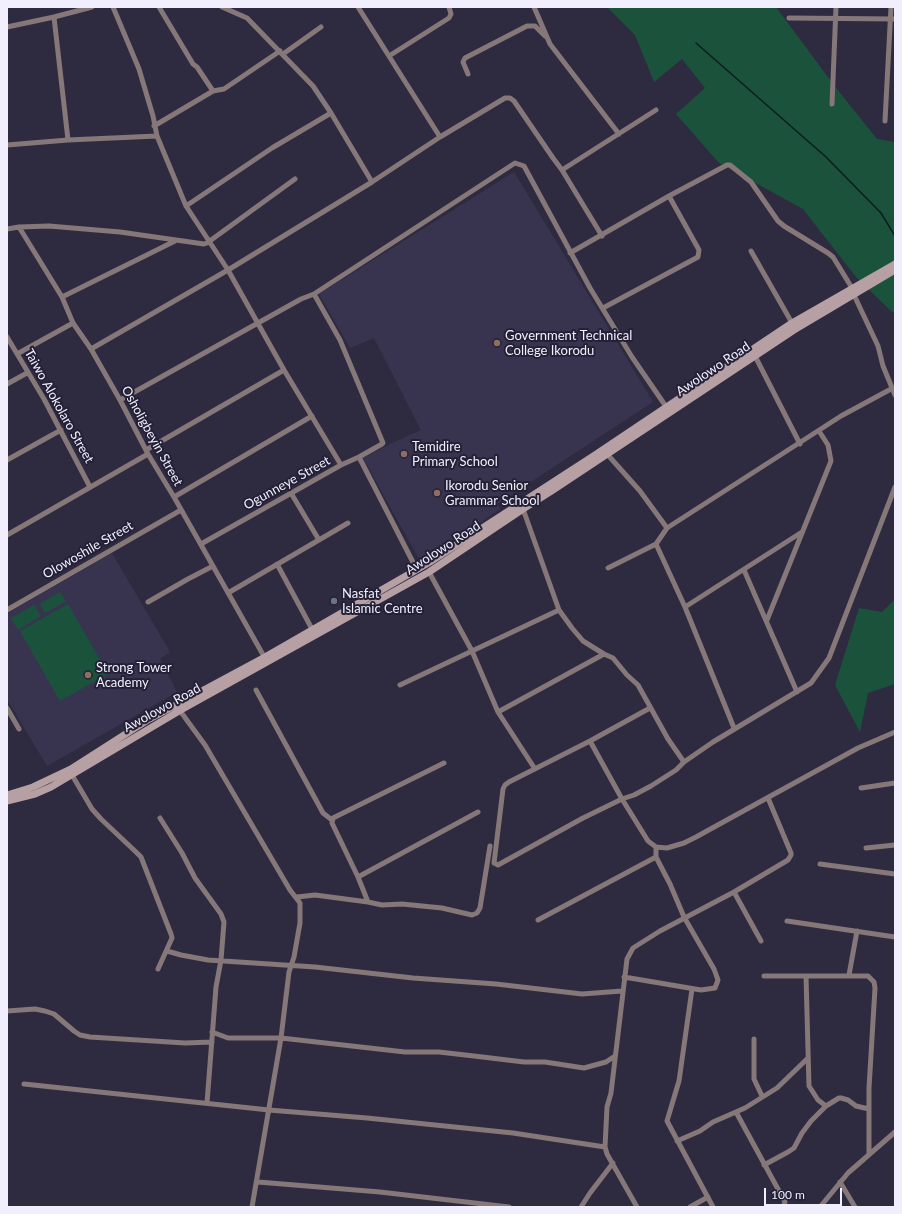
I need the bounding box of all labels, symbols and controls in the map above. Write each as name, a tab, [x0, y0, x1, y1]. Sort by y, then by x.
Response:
place label: Government Technical College Ikorodu	[505, 328, 632, 359]
marker: Government Technical College Ikorodu	[492, 338, 502, 348]
street label: Awolowo Road	[673, 339, 753, 399]
street label: Taiwo Alokolaro Street	[21, 346, 97, 466]
street label: Osholigbeyin Street	[118, 383, 186, 489]
place label: Temidire Primary School	[412, 439, 498, 470]
marker: Temidire Primary School	[399, 449, 409, 459]
street label: Ogunneye Street	[241, 453, 333, 513]
place label: Ikorodu Senior Grammar School	[445, 478, 540, 509]
marker: Ikorodu Senior Grammar School	[432, 488, 442, 498]
street label: Olowoshile Street	[40, 518, 136, 582]
street label: Awolowo Road	[403, 518, 483, 578]
place label: Nasfat Islamic Centre	[342, 586, 423, 617]
marker: Nasfat Islamic Centre	[329, 596, 339, 606]
place label: Strong Tower Academy	[96, 660, 172, 691]
marker: Strong Tower Academy	[83, 670, 93, 680]
street label: Awolowo Road	[121, 680, 203, 736]
scale bar	[766, 1180, 844, 1206]
text: 100 m	[771, 1187, 805, 1202]

